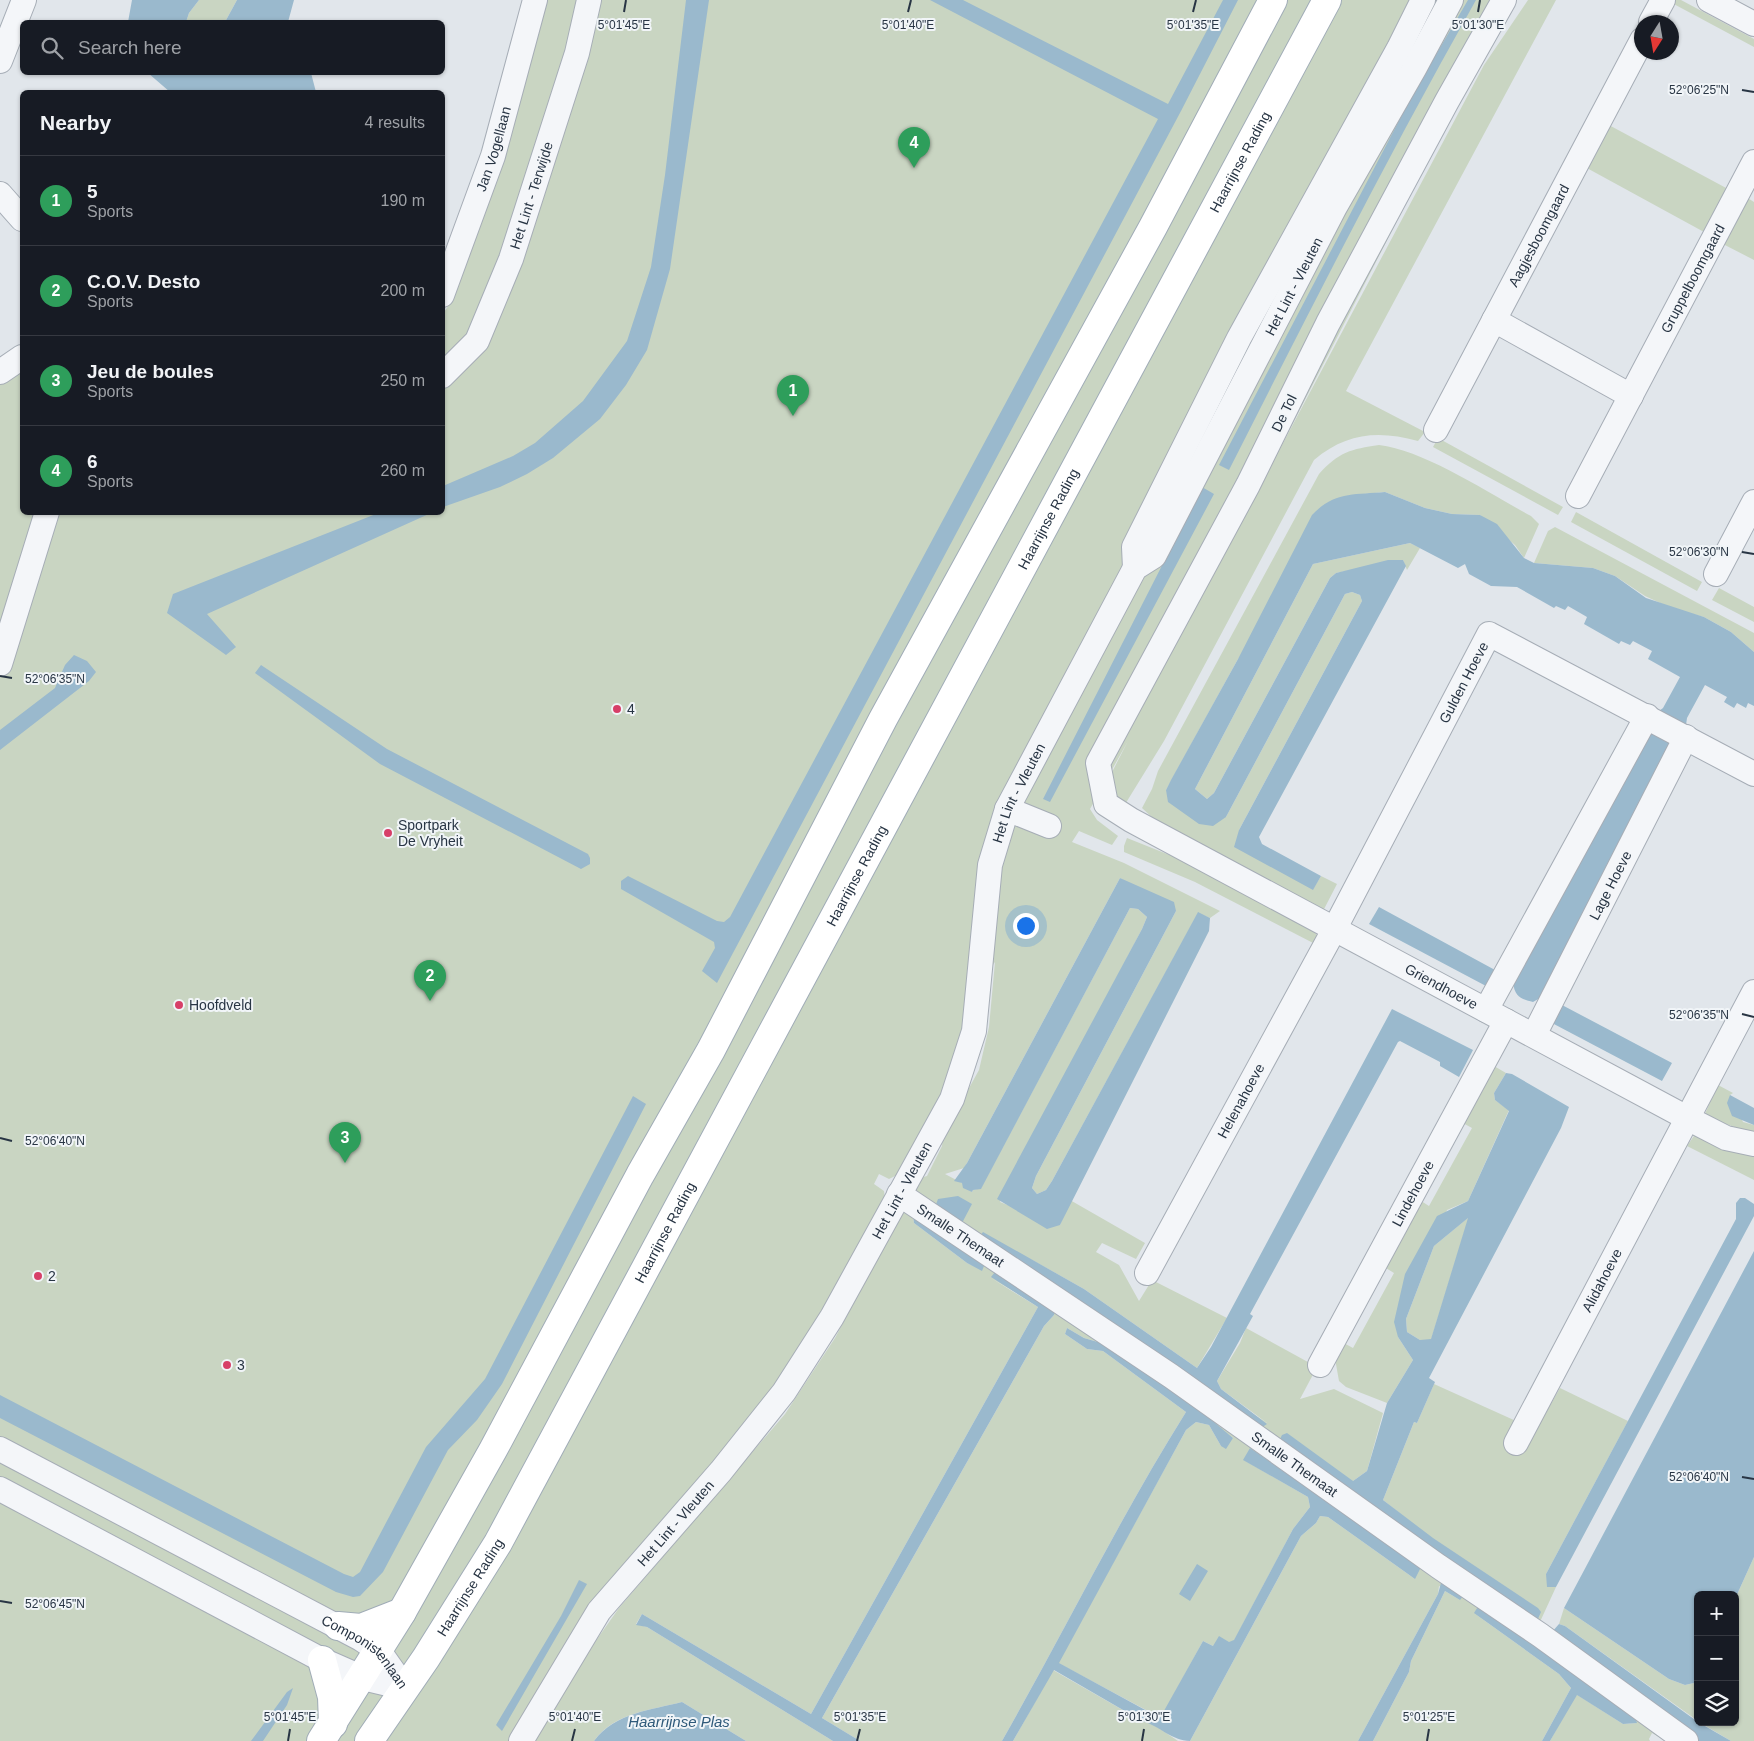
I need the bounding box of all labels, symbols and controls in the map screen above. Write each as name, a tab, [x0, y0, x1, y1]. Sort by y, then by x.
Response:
north arrow	[1634, 15, 1679, 60]
text: 5°01'45"E	[598, 18, 650, 32]
text: 5°01'40"E	[882, 18, 934, 32]
text: 5°01'35"E	[1167, 18, 1219, 32]
text: 5°01'30"E	[1452, 18, 1504, 32]
search box	[20, 20, 445, 75]
icon: search	[38, 34, 66, 62]
text: Search here	[78, 37, 182, 58]
text: 52°06'25"N	[1669, 83, 1729, 97]
street label: Jan Vogellaan	[473, 105, 514, 194]
street label: Haarrijnse Rading	[1206, 109, 1274, 215]
text: Nearby	[40, 111, 111, 134]
text: 4 results	[365, 114, 425, 131]
pin: 4	[898, 127, 930, 168]
street label: Het Lint - Terwijde	[507, 140, 556, 251]
text: 5	[87, 181, 98, 202]
street label: Aagjesboomgaard	[1505, 181, 1572, 290]
text: 1	[52, 192, 60, 209]
text: 190 m	[381, 192, 425, 209]
text: Sports	[87, 203, 133, 220]
street label: Gruppelboomgaard	[1657, 221, 1728, 336]
street label: Het Lint - Vleuten	[1262, 235, 1326, 338]
text: C.O.V. Desto	[87, 271, 200, 292]
text: 2	[52, 282, 60, 299]
text: 200 m	[381, 282, 425, 299]
text: Sports	[87, 293, 133, 310]
text: Jeu de boules	[87, 361, 214, 382]
text: 3	[52, 372, 60, 389]
text: 250 m	[381, 372, 425, 389]
pin: 1	[777, 375, 809, 416]
text: Sports	[87, 383, 133, 400]
street label: De Tol	[1268, 392, 1300, 434]
text: 6	[87, 451, 98, 472]
text: 4	[52, 462, 60, 479]
text: 260 m	[381, 462, 425, 479]
street label: Haarrijnse Rading	[1015, 466, 1082, 572]
text: Sports	[87, 473, 133, 490]
text: 52°06'30"N	[1669, 545, 1729, 559]
street label: Gulden Hoeve	[1436, 639, 1492, 726]
text: 52°06'35"N	[25, 672, 85, 686]
place label: 4	[627, 701, 635, 717]
marker: 4	[611, 703, 623, 715]
street label: Het Lint - Vleuten	[989, 741, 1048, 845]
place label: Sportpark De Vryheit	[398, 817, 463, 849]
street label: Haarrijnse Rading	[823, 822, 890, 929]
marker: Sportpark De Vryheit	[382, 827, 394, 839]
street label: Lage Hoeve	[1586, 848, 1635, 923]
your location	[1013, 913, 1039, 939]
pin: 2	[414, 960, 446, 1001]
street label: Griendhoeve	[1402, 960, 1481, 1012]
place label: Hoofdveld	[189, 997, 252, 1013]
marker: Hoofdveld	[173, 999, 185, 1011]
text: 52°06'35"N	[1669, 1008, 1729, 1022]
street label: Helenahoeve	[1214, 1061, 1268, 1141]
pin: 3	[329, 1122, 361, 1163]
text: 52°06'40"N	[25, 1134, 85, 1148]
street label: Het Lint - Vleuten	[869, 1139, 935, 1242]
street label: Lindehoeve	[1388, 1158, 1437, 1229]
street label: Haarrijnse Rading	[631, 1179, 699, 1286]
street label: Smalle Themaat	[914, 1200, 1007, 1270]
street label: Alidahoeve	[1579, 1246, 1625, 1315]
place label: 2	[48, 1268, 56, 1284]
marker: 2	[32, 1270, 44, 1282]
place label: 3	[237, 1357, 245, 1373]
marker: 3	[221, 1359, 233, 1371]
street label: Smalle Themaat	[1249, 1428, 1341, 1500]
text: 52°06'40"N	[1669, 1470, 1729, 1484]
street label: Het Lint - Vleuten	[634, 1477, 717, 1569]
street label: Haarrijnse Rading	[434, 1536, 507, 1639]
map controls	[1694, 1591, 1739, 1726]
button: +	[1694, 1591, 1739, 1636]
text: 52°06'45"N	[25, 1597, 85, 1611]
street label: Componistenlaan	[319, 1612, 411, 1692]
button: −	[1694, 1636, 1739, 1681]
button: layers	[1694, 1681, 1739, 1726]
text: 5°01'45"E	[264, 1710, 316, 1724]
text: 5°01'40"E	[549, 1710, 601, 1724]
text: 5°01'35"E	[834, 1710, 886, 1724]
text: 5°01'30"E	[1118, 1710, 1170, 1724]
text: 5°01'25"E	[1403, 1710, 1455, 1724]
water label: Haarrijnse Plas	[628, 1713, 730, 1730]

